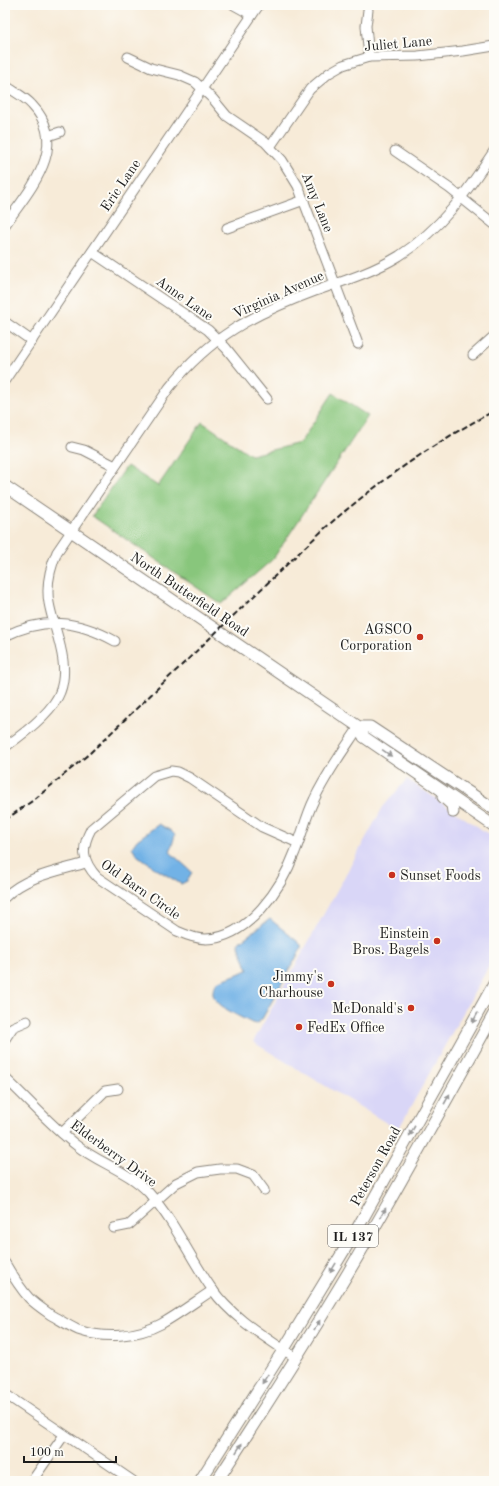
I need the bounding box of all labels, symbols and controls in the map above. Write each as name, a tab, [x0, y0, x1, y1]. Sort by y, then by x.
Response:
street label: Juliet Lane	[364, 34, 433, 54]
street label: Eric Lane	[98, 157, 143, 214]
street label: Amy Lane	[299, 170, 335, 234]
street label: Virginia Avenue	[231, 269, 326, 321]
street label: Anne Lane	[153, 274, 216, 324]
street label: North Butterfield Road	[128, 550, 251, 640]
place label: AGSCO Corporation	[340, 623, 412, 653]
marker: AGSCO Corporation	[415, 632, 425, 642]
one-way arrow	[382, 749, 392, 757]
street label: Old Barn Circle	[98, 857, 183, 922]
place label: Sunset Foods	[400, 869, 481, 883]
marker: Sunset Foods	[387, 870, 397, 880]
place label: Einstein Bros. Bagels	[352, 927, 429, 957]
marker: Einstein Bros. Bagels	[432, 936, 442, 946]
place label: Jimmy's Charhouse	[259, 970, 323, 1000]
marker: Jimmy's Charhouse	[326, 979, 336, 989]
place label: McDonald's	[332, 1002, 403, 1016]
marker: McDonald's	[406, 1003, 416, 1013]
one-way arrow	[472, 1012, 479, 1024]
place label: FedEx Office	[307, 1021, 384, 1035]
marker: FedEx Office	[294, 1022, 304, 1032]
one-way arrow	[443, 1093, 450, 1105]
street label: Elderberry Drive	[68, 1118, 159, 1190]
street label: Peterson Road	[348, 1125, 403, 1208]
one-way arrow	[409, 1126, 416, 1137]
one-way arrow	[379, 1207, 386, 1219]
road number: IL 137	[328, 1225, 378, 1247]
one-way arrow	[330, 1262, 337, 1274]
one-way arrow	[313, 1319, 320, 1331]
one-way arrow	[262, 1373, 269, 1385]
scale bar	[24, 1438, 116, 1464]
one-way arrow	[235, 1443, 243, 1453]
text: 100 m	[30, 1447, 64, 1459]

